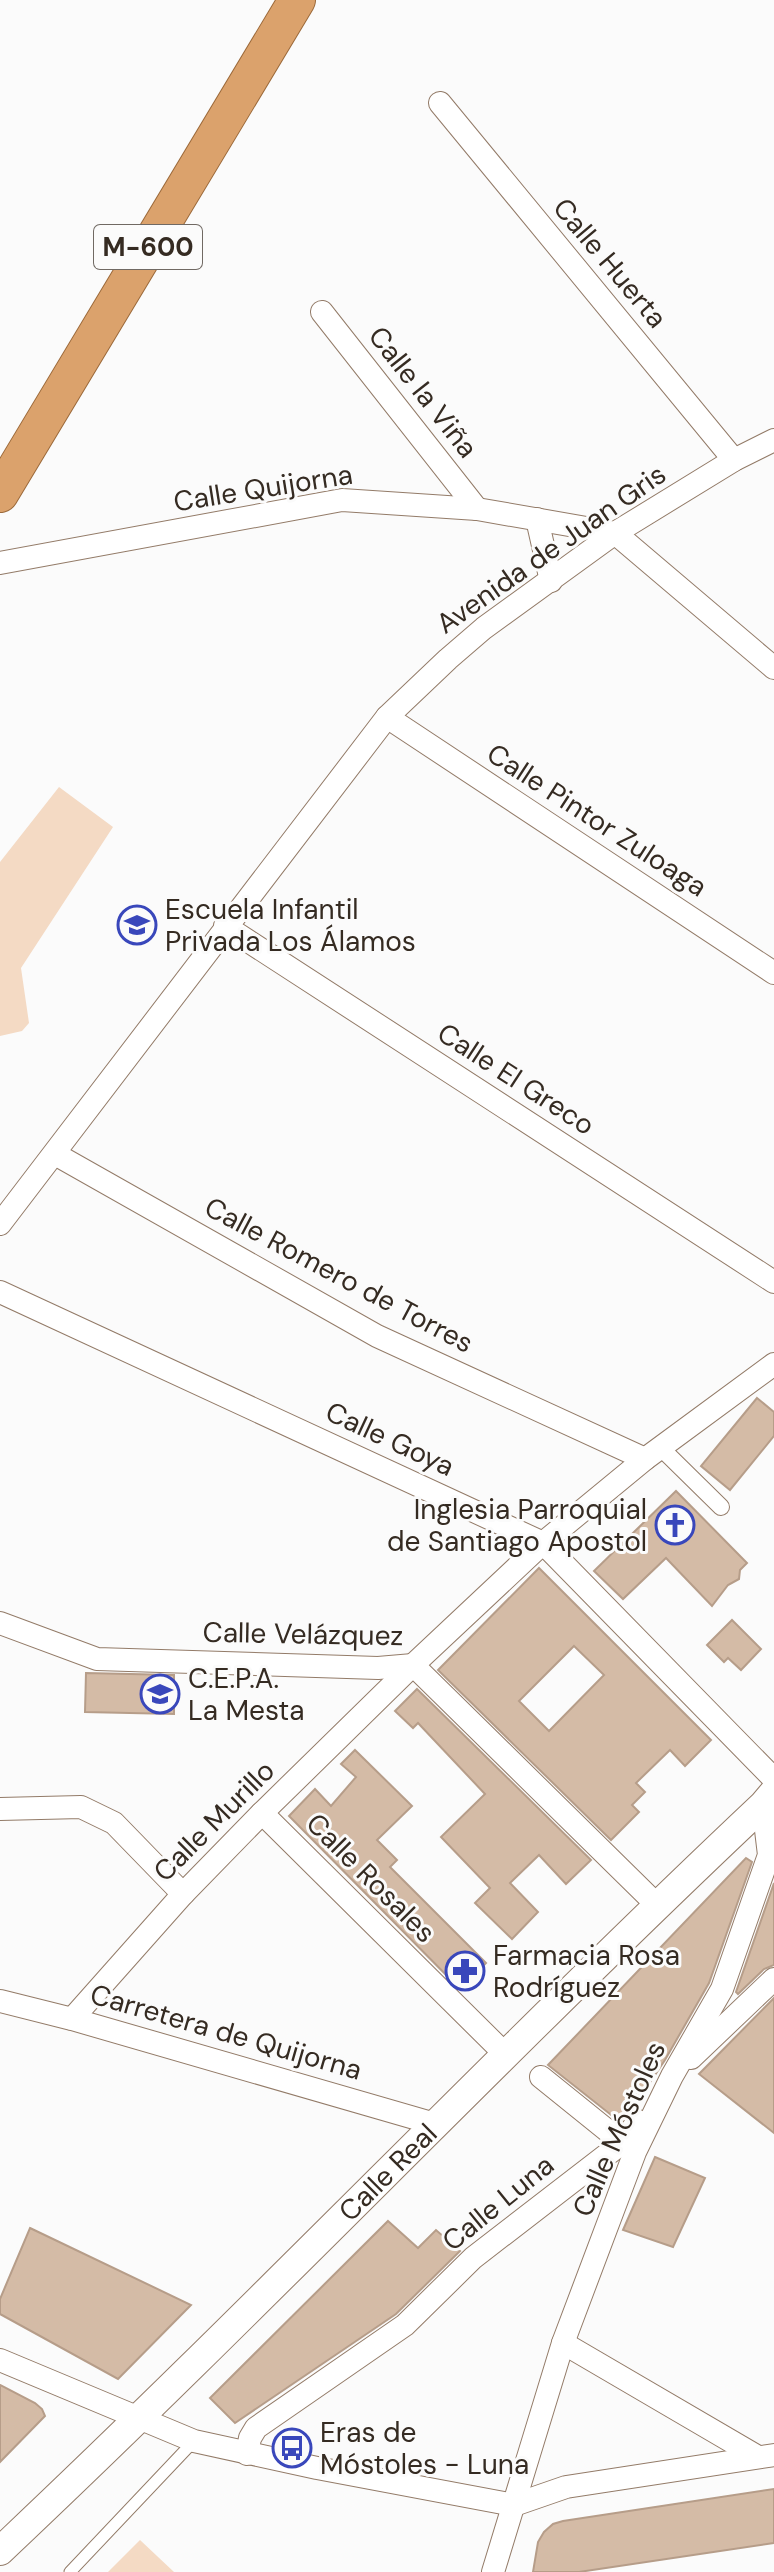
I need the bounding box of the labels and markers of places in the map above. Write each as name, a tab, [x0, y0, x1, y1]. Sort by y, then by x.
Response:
place label: Escuela Infantil Privada Los Álamos	[165, 891, 416, 960]
school or university icon: Escuela Infantil Privada Los Álamos	[116, 904, 158, 946]
place label: Inglesia Parroquial de Santiago Apostol	[387, 1491, 647, 1560]
church icon: Inglesia Parroquial de Santiago Apostol	[654, 1504, 696, 1546]
place label: C.E.P.A. La Mesta	[188, 1660, 305, 1729]
school or university icon: C.E.P.A. La Mesta	[139, 1673, 181, 1715]
place label: Farmacia Rosa Rodríguez	[493, 1937, 680, 2006]
pharmacy icon: Farmacia Rosa Rodríguez	[444, 1950, 486, 1992]
place label: Eras de Móstoles - Luna	[320, 2414, 529, 2483]
bus stop icon: Eras de Móstoles - Luna	[271, 2427, 313, 2469]

